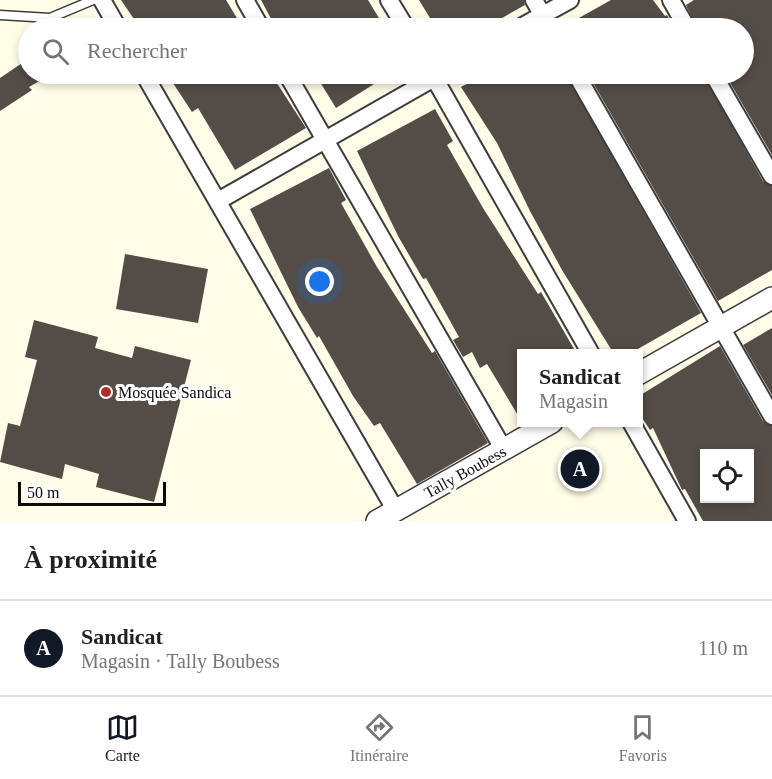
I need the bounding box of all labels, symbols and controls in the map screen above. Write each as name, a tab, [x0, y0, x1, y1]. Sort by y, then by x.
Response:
search box	[18, 18, 754, 84]
icon: search	[39, 35, 72, 68]
text: Rechercher	[87, 38, 187, 63]
your location	[305, 267, 334, 296]
popup	[517, 349, 643, 427]
text: Sandicat	[539, 364, 621, 389]
place label: Mosquée Sandica	[118, 384, 231, 402]
marker: Mosquée Sandica	[99, 385, 113, 399]
text: Magasin	[539, 390, 608, 412]
street label: Tally Boubess	[421, 443, 509, 502]
pin: A	[560, 446, 600, 492]
map controls	[700, 449, 754, 503]
button: locate	[700, 449, 754, 503]
scale bar	[18, 479, 166, 507]
text: 50 m	[27, 484, 59, 501]
text: À proximité	[24, 545, 157, 574]
text: Sandicat	[81, 624, 163, 649]
text: A	[36, 637, 51, 659]
text: 110 m	[698, 637, 748, 659]
text: Magasin · Tally Boubess	[81, 650, 280, 672]
tab: Carte	[105, 711, 140, 765]
tab: Itinéraire	[350, 711, 409, 765]
tab: Favoris	[619, 711, 667, 765]

